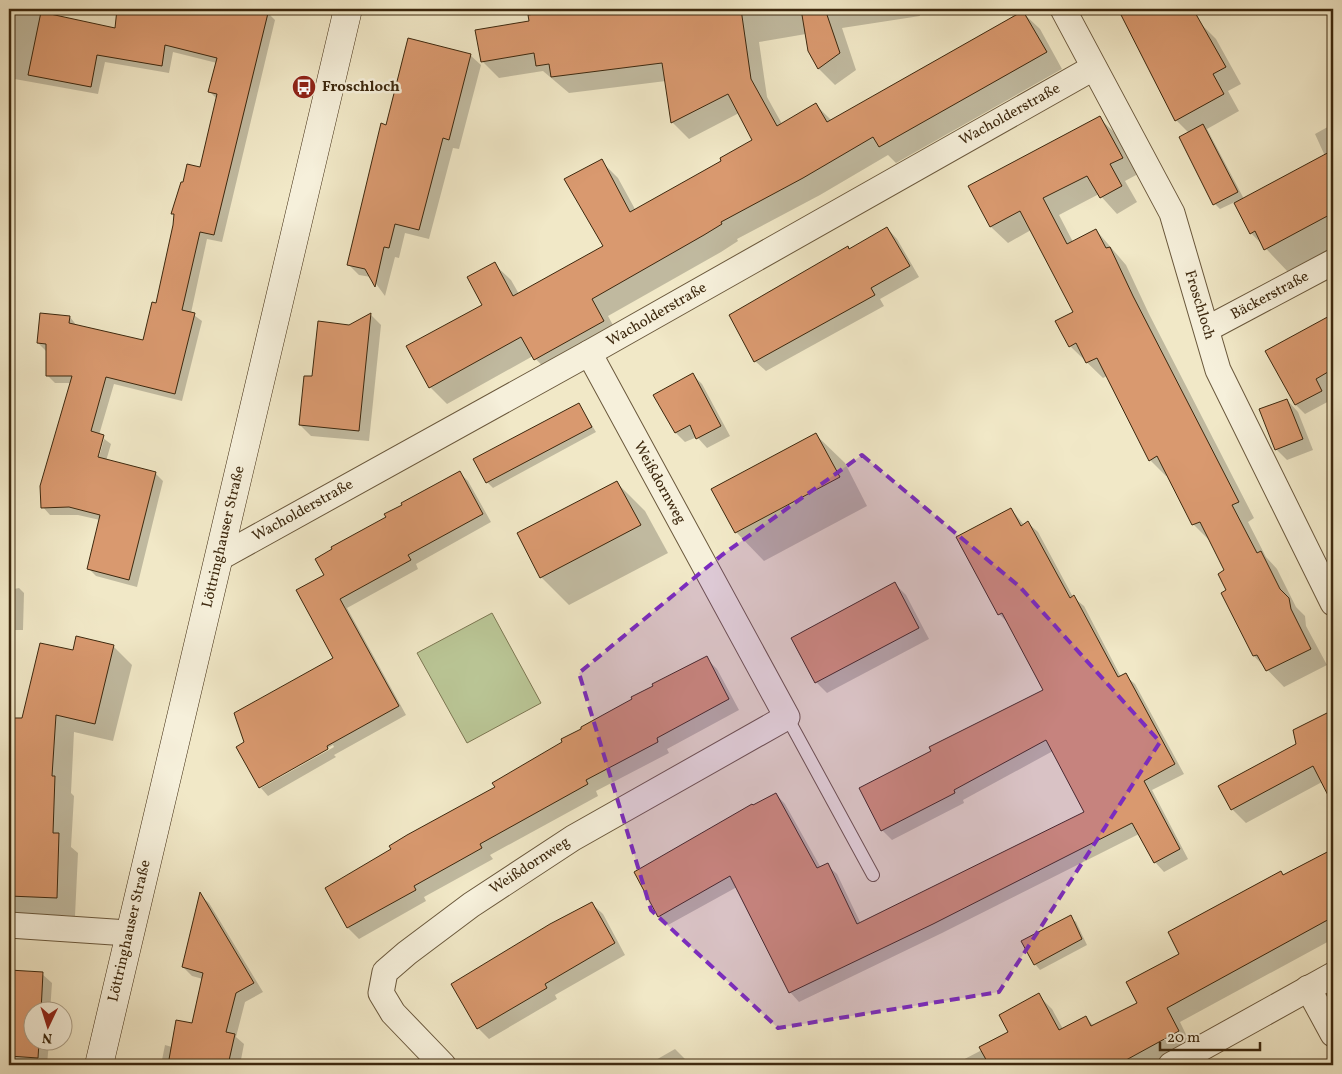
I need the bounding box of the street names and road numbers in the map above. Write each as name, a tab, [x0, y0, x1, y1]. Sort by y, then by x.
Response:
street label: Wacholderstraße	[956, 79, 1064, 151]
street label: Bäckerstraße	[1227, 267, 1313, 325]
street label: Froschloch	[1178, 268, 1220, 342]
street label: Wacholderstraße	[603, 278, 711, 352]
street label: Weißdornweg	[628, 438, 691, 529]
street label: Löttringhauser Straße	[197, 464, 251, 610]
street label: Wacholderstraße	[249, 475, 357, 547]
street label: Weißdornweg	[486, 832, 574, 900]
street label: Löttringhauser Straße	[103, 858, 157, 1004]

